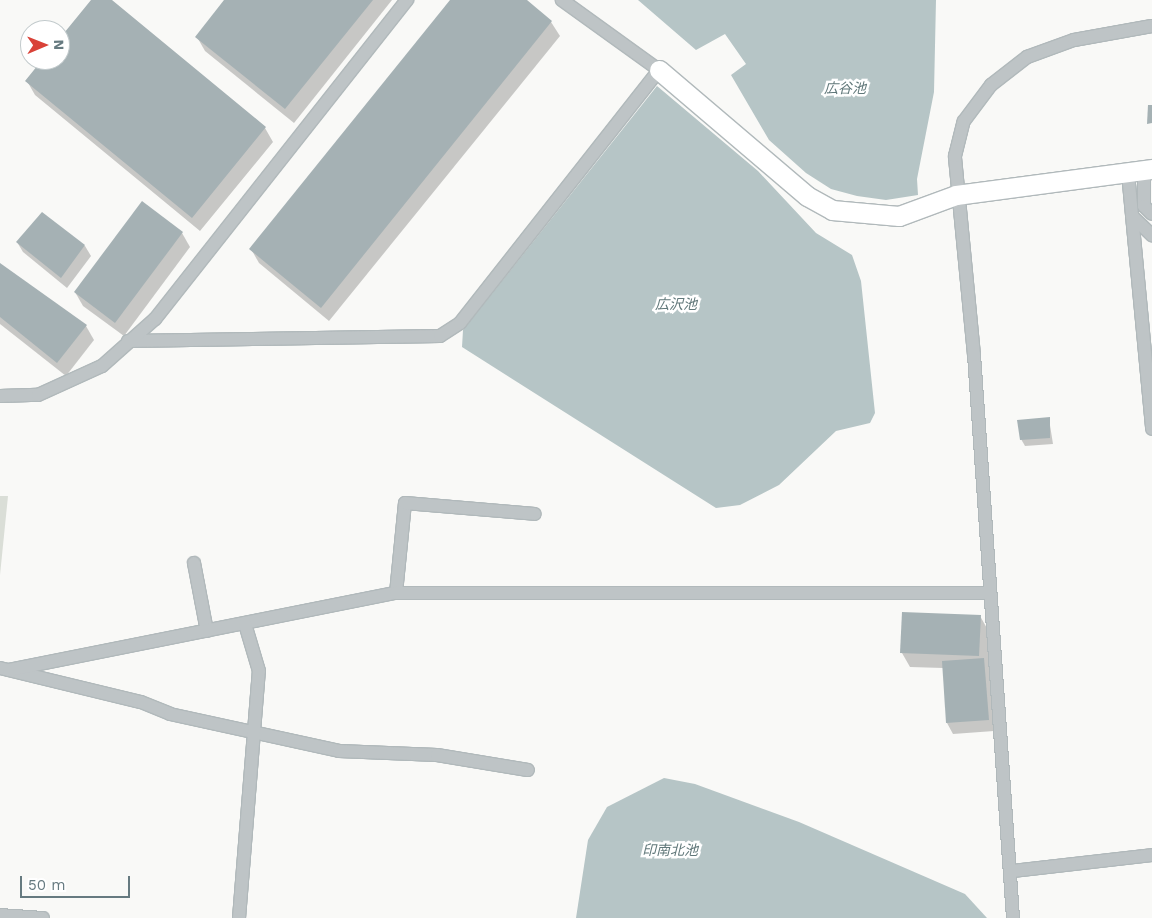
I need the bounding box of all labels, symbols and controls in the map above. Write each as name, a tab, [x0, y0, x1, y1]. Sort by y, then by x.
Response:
north arrow	[20, 20, 70, 70]
text: N	[51, 39, 67, 50]
water label: 広谷池	[824, 80, 866, 96]
water label: 広沢池	[655, 296, 697, 312]
water label: 印南北池	[642, 842, 698, 858]
scale bar	[22, 866, 132, 898]
text: 50 m	[28, 876, 65, 894]

